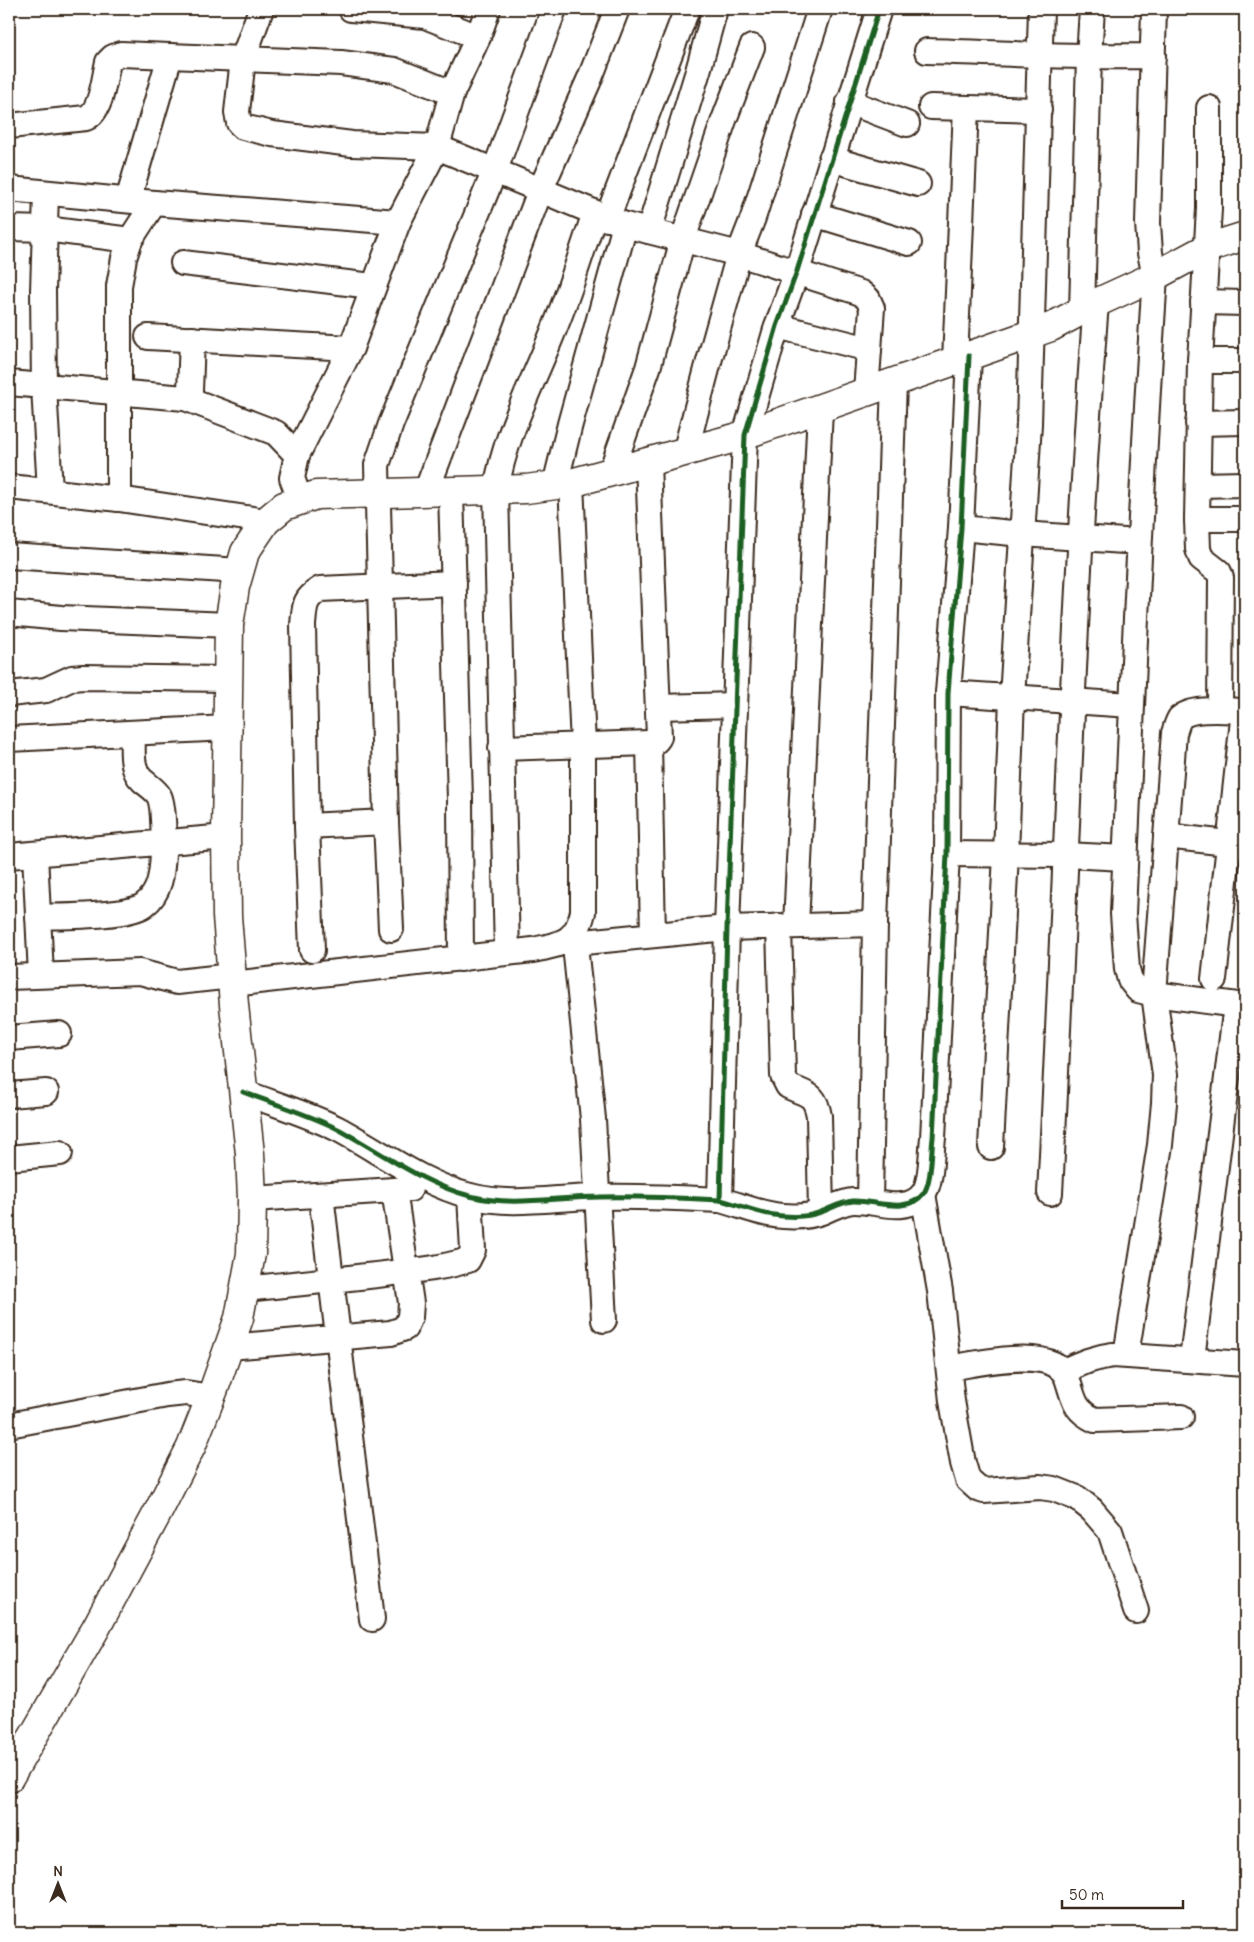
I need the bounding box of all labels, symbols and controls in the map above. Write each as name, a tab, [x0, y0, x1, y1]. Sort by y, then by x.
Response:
north arrow	[32, 1860, 82, 1910]
text: N	[53, 1862, 63, 1880]
scale bar	[1062, 1877, 1183, 1909]
text: 50 m	[1069, 1885, 1104, 1904]

